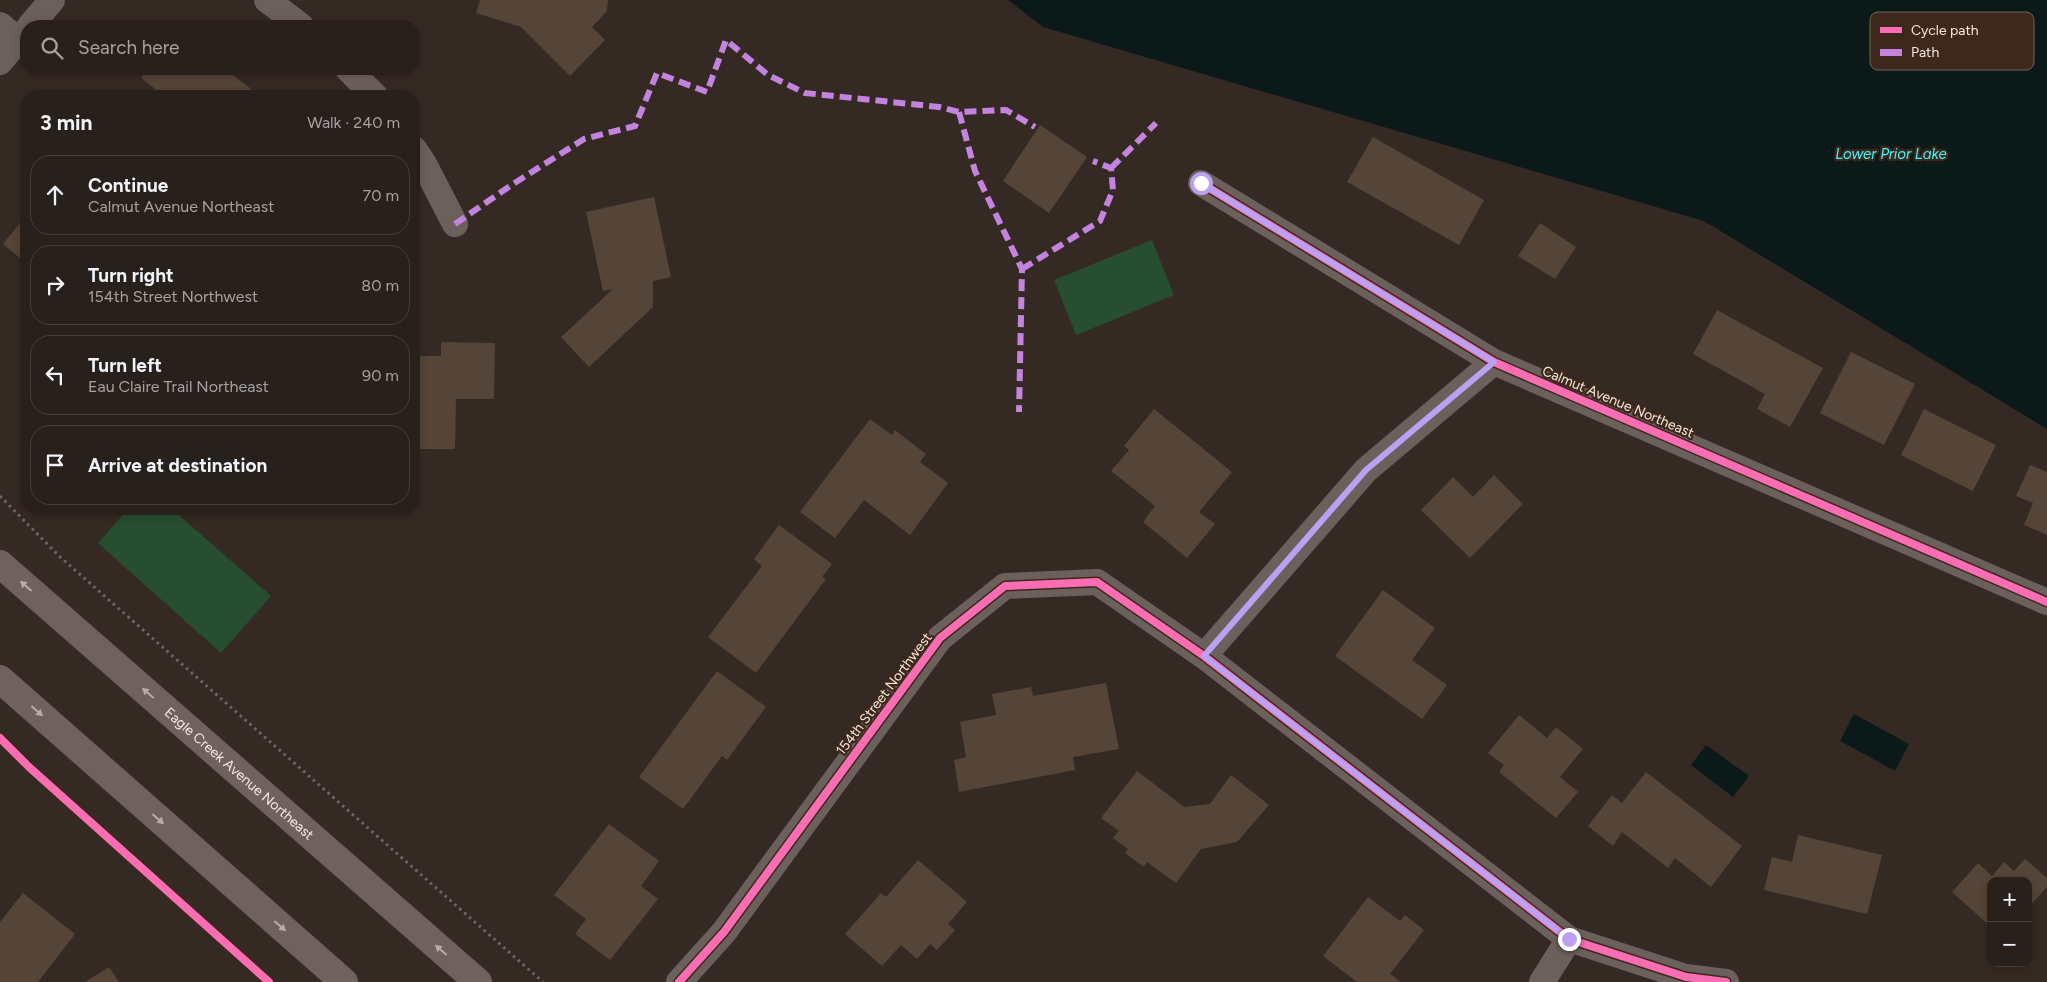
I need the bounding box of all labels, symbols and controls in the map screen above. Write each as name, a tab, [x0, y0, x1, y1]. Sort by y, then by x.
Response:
legend	[1870, 12, 2034, 70]
search box	[20, 20, 420, 75]
text: Cycle path	[1911, 22, 1979, 39]
icon: search	[38, 34, 66, 62]
text: Search here	[78, 36, 180, 59]
text: Path	[1911, 44, 1939, 61]
text: 3 min	[40, 110, 92, 135]
text: Walk · 240 m	[307, 113, 400, 132]
water label: Lower Prior Lake	[1835, 145, 1947, 163]
route start	[1190, 172, 1213, 195]
text: Continue	[88, 174, 168, 197]
icon: ahead	[41, 181, 69, 209]
text: 70 m	[363, 186, 399, 205]
text: Calmut Avenue Northeast	[88, 197, 274, 216]
text: Turn right	[88, 264, 174, 287]
icon: right	[41, 271, 69, 299]
text: 80 m	[361, 276, 399, 295]
text: 154th Street Northwest	[88, 287, 258, 306]
text: Turn left	[88, 354, 162, 377]
icon: left	[41, 361, 69, 389]
street label: Calmut Avenue Northeast	[1540, 362, 1696, 442]
text: 90 m	[362, 366, 399, 385]
text: Eau Claire Trail Northeast	[88, 377, 269, 396]
icon: arrive	[41, 451, 69, 479]
text: Arrive at destination	[88, 454, 267, 477]
one-way arrow	[20, 580, 32, 592]
street label: 154th Street Northwest	[832, 629, 936, 759]
one-way arrow	[142, 687, 154, 699]
street label: Eagle Creek Avenue Northeast	[161, 704, 317, 843]
one-way arrow	[30, 705, 42, 717]
one-way arrow	[152, 813, 165, 824]
map controls	[1987, 877, 2032, 967]
button: +	[1987, 877, 2032, 922]
one-way arrow	[274, 920, 286, 932]
button: −	[1987, 922, 2032, 967]
route end	[1558, 928, 1581, 951]
one-way arrow	[436, 944, 448, 956]

